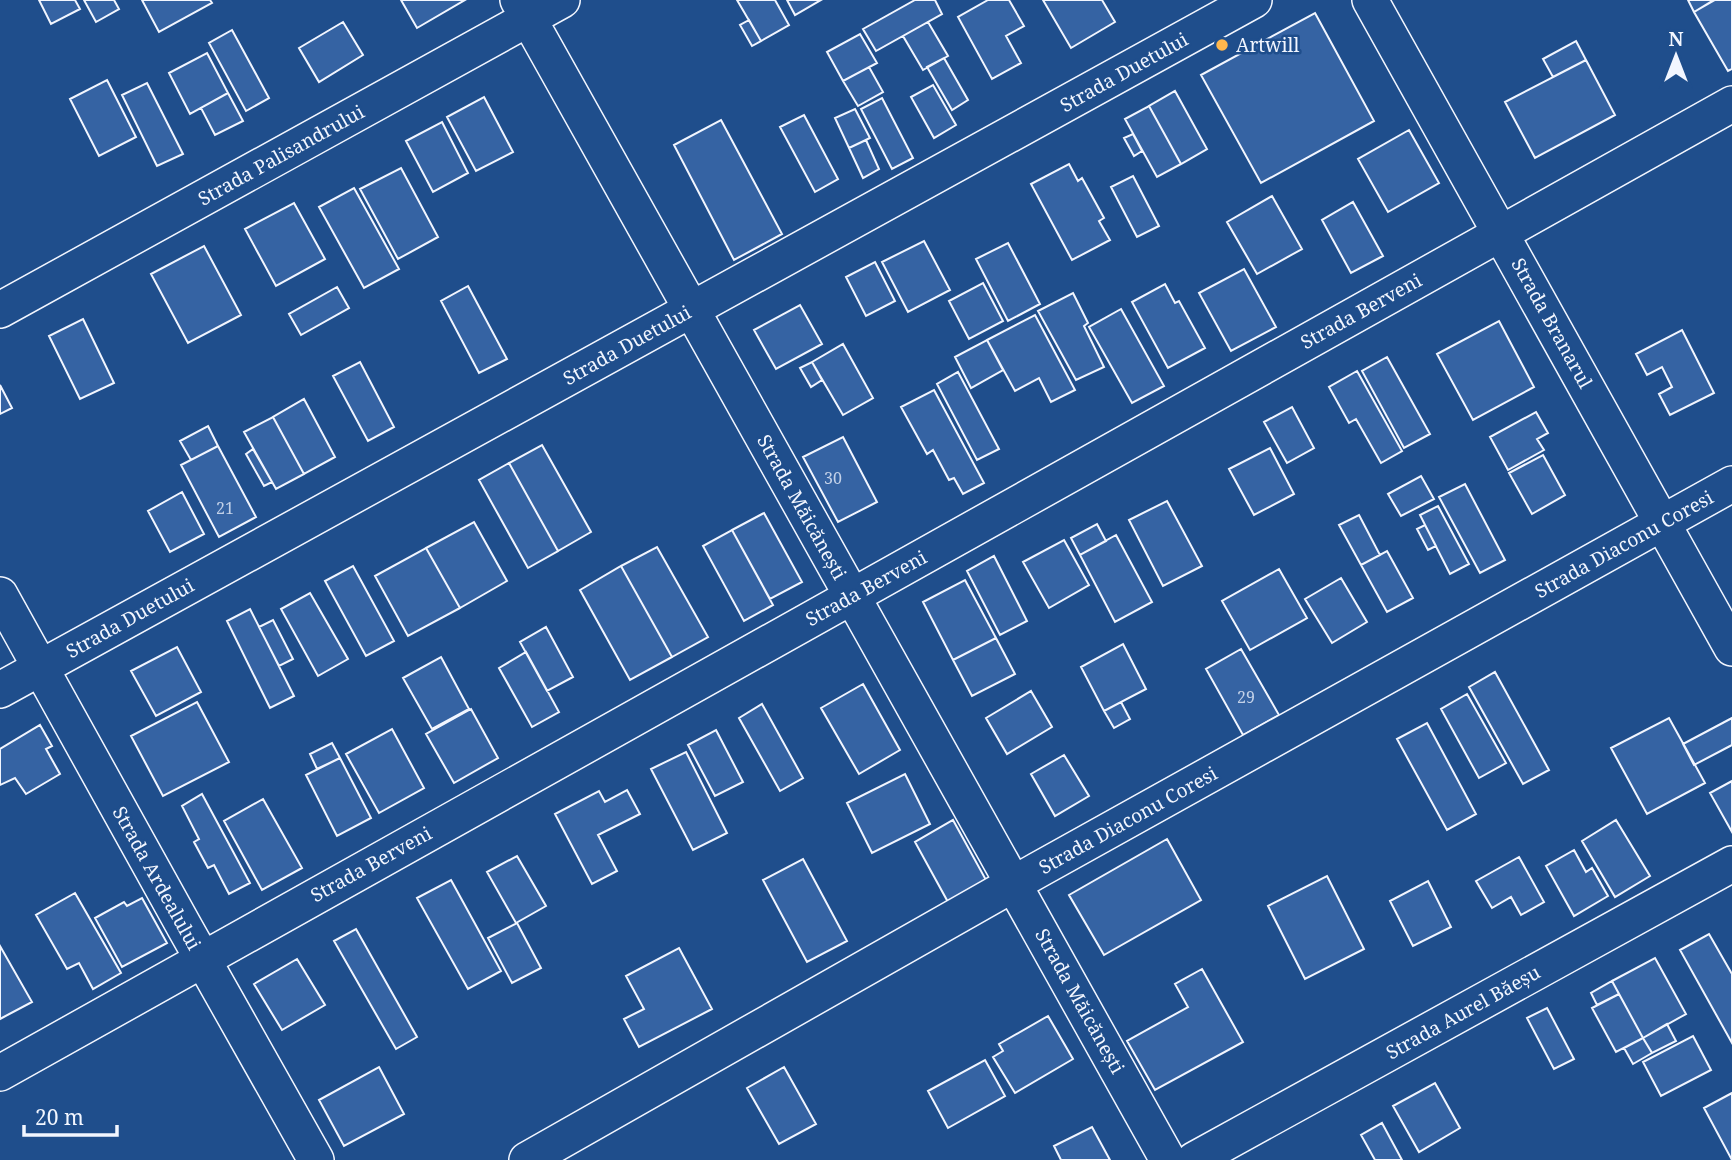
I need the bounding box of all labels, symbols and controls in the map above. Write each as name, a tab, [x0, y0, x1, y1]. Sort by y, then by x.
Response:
north arrow	[1641, 21, 1711, 91]
street label: Strada Duetului	[1055, 26, 1193, 118]
text: N	[1669, 26, 1684, 52]
place label: Artwill	[1236, 32, 1299, 58]
marker: Artwill	[1214, 37, 1230, 53]
street label: Strada Palisandrului	[193, 99, 369, 211]
street label: Strada Branarul	[1505, 253, 1599, 393]
street label: Strada Berveni	[1296, 267, 1426, 355]
street label: Strada Duetului	[558, 299, 696, 391]
street label: Strada Măicănești	[751, 430, 853, 584]
house number: 30	[824, 467, 842, 489]
street label: Strada Diaconu Coresi	[1530, 484, 1718, 604]
house number: 21	[216, 497, 234, 519]
street label: Strada Berveni	[801, 544, 931, 632]
street label: Strada Duetului	[61, 572, 199, 664]
house number: 29	[1237, 686, 1255, 708]
street label: Strada Diaconu Coresi	[1034, 760, 1222, 880]
street label: Strada Ardealului	[107, 802, 207, 954]
street label: Strada Berveni	[306, 820, 436, 908]
street label: Strada Măicănești	[1029, 924, 1131, 1078]
street label: Strada Aurel Băeșu	[1381, 959, 1545, 1065]
scale bar	[24, 1094, 117, 1138]
text: 20 m	[35, 1103, 84, 1131]

